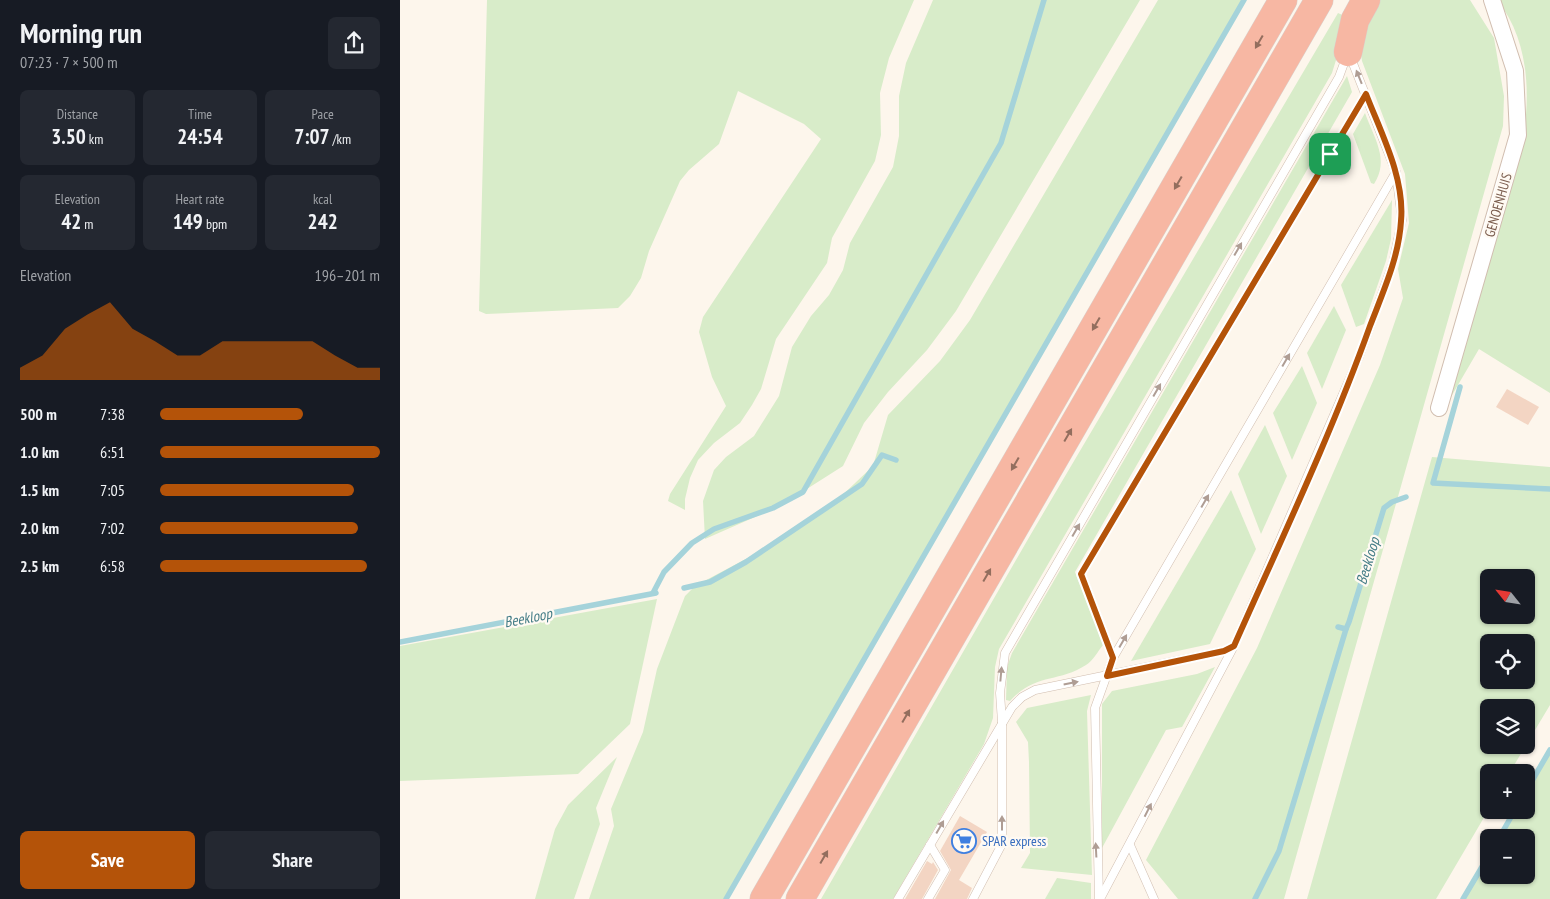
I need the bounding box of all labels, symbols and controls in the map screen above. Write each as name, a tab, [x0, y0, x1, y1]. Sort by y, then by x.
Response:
text: Morning run	[20, 14, 142, 51]
button: share	[328, 17, 380, 69]
one-way arrow	[1254, 36, 1263, 49]
text: 07:23 · 7 × 500 m	[20, 52, 118, 72]
one-way arrow	[1355, 69, 1363, 84]
text: Distance	[57, 105, 98, 123]
text: Time	[188, 105, 212, 123]
text: Pace	[312, 105, 334, 123]
text: 3.50	[51, 123, 86, 150]
text: 24:54	[177, 123, 223, 150]
text: 7:07	[294, 123, 330, 150]
text: km	[86, 130, 103, 148]
text: /km	[330, 130, 351, 148]
pin	[1309, 133, 1351, 175]
icon: arrive	[1316, 140, 1344, 168]
street label: GENOENHUIS	[1480, 171, 1516, 239]
one-way arrow	[1173, 176, 1182, 190]
text: Elevation	[55, 190, 100, 208]
text: Heart rate	[176, 190, 224, 208]
text: kcal	[313, 190, 332, 208]
text: 42	[61, 208, 81, 235]
text: 149	[173, 208, 203, 235]
text: 242	[308, 208, 338, 235]
text: m	[81, 215, 93, 233]
text: bpm	[203, 215, 227, 233]
one-way arrow	[1234, 242, 1243, 255]
text: Elevation	[20, 265, 71, 285]
text: 196–201 m	[315, 265, 380, 285]
one-way arrow	[1092, 317, 1101, 330]
one-way arrow	[1282, 354, 1291, 367]
one-way arrow	[1153, 382, 1161, 397]
text: 500 m	[20, 404, 57, 424]
text: 7:38	[100, 404, 125, 424]
one-way arrow	[1064, 428, 1073, 441]
text: 1.0 km	[20, 442, 59, 462]
text: 6:51	[100, 442, 125, 462]
one-way arrow	[1011, 457, 1019, 472]
text: 1.5 km	[20, 480, 59, 500]
text: 7:05	[100, 480, 125, 500]
one-way arrow	[1200, 494, 1209, 507]
text: 2.0 km	[20, 518, 59, 538]
text: 7:02	[100, 518, 125, 538]
one-way arrow	[1072, 523, 1080, 538]
water label: Beekloop	[1351, 534, 1384, 587]
text: 2.5 km	[20, 556, 59, 576]
text: 6:58	[100, 556, 125, 576]
one-way arrow	[983, 568, 991, 583]
north arrow	[1480, 569, 1535, 624]
map controls	[1480, 569, 1535, 884]
water label: Beekloop	[502, 603, 555, 631]
one-way arrow	[1119, 634, 1127, 649]
button: locate	[1480, 634, 1535, 689]
one-way arrow	[998, 665, 1006, 681]
one-way arrow	[1063, 678, 1079, 686]
button: layers	[1480, 699, 1535, 754]
one-way arrow	[901, 709, 910, 723]
button: +	[1480, 764, 1535, 819]
one-way arrow	[1144, 803, 1152, 817]
one-way arrow	[998, 815, 1006, 831]
one-way arrow	[936, 820, 945, 834]
supermarket icon: SPAR express	[951, 828, 977, 854]
button: −	[1480, 829, 1535, 884]
button: Save	[20, 831, 195, 889]
button: Share	[205, 831, 380, 889]
place label: SPAR express	[982, 832, 1047, 850]
one-way arrow	[1092, 842, 1100, 858]
one-way arrow	[820, 850, 829, 863]

